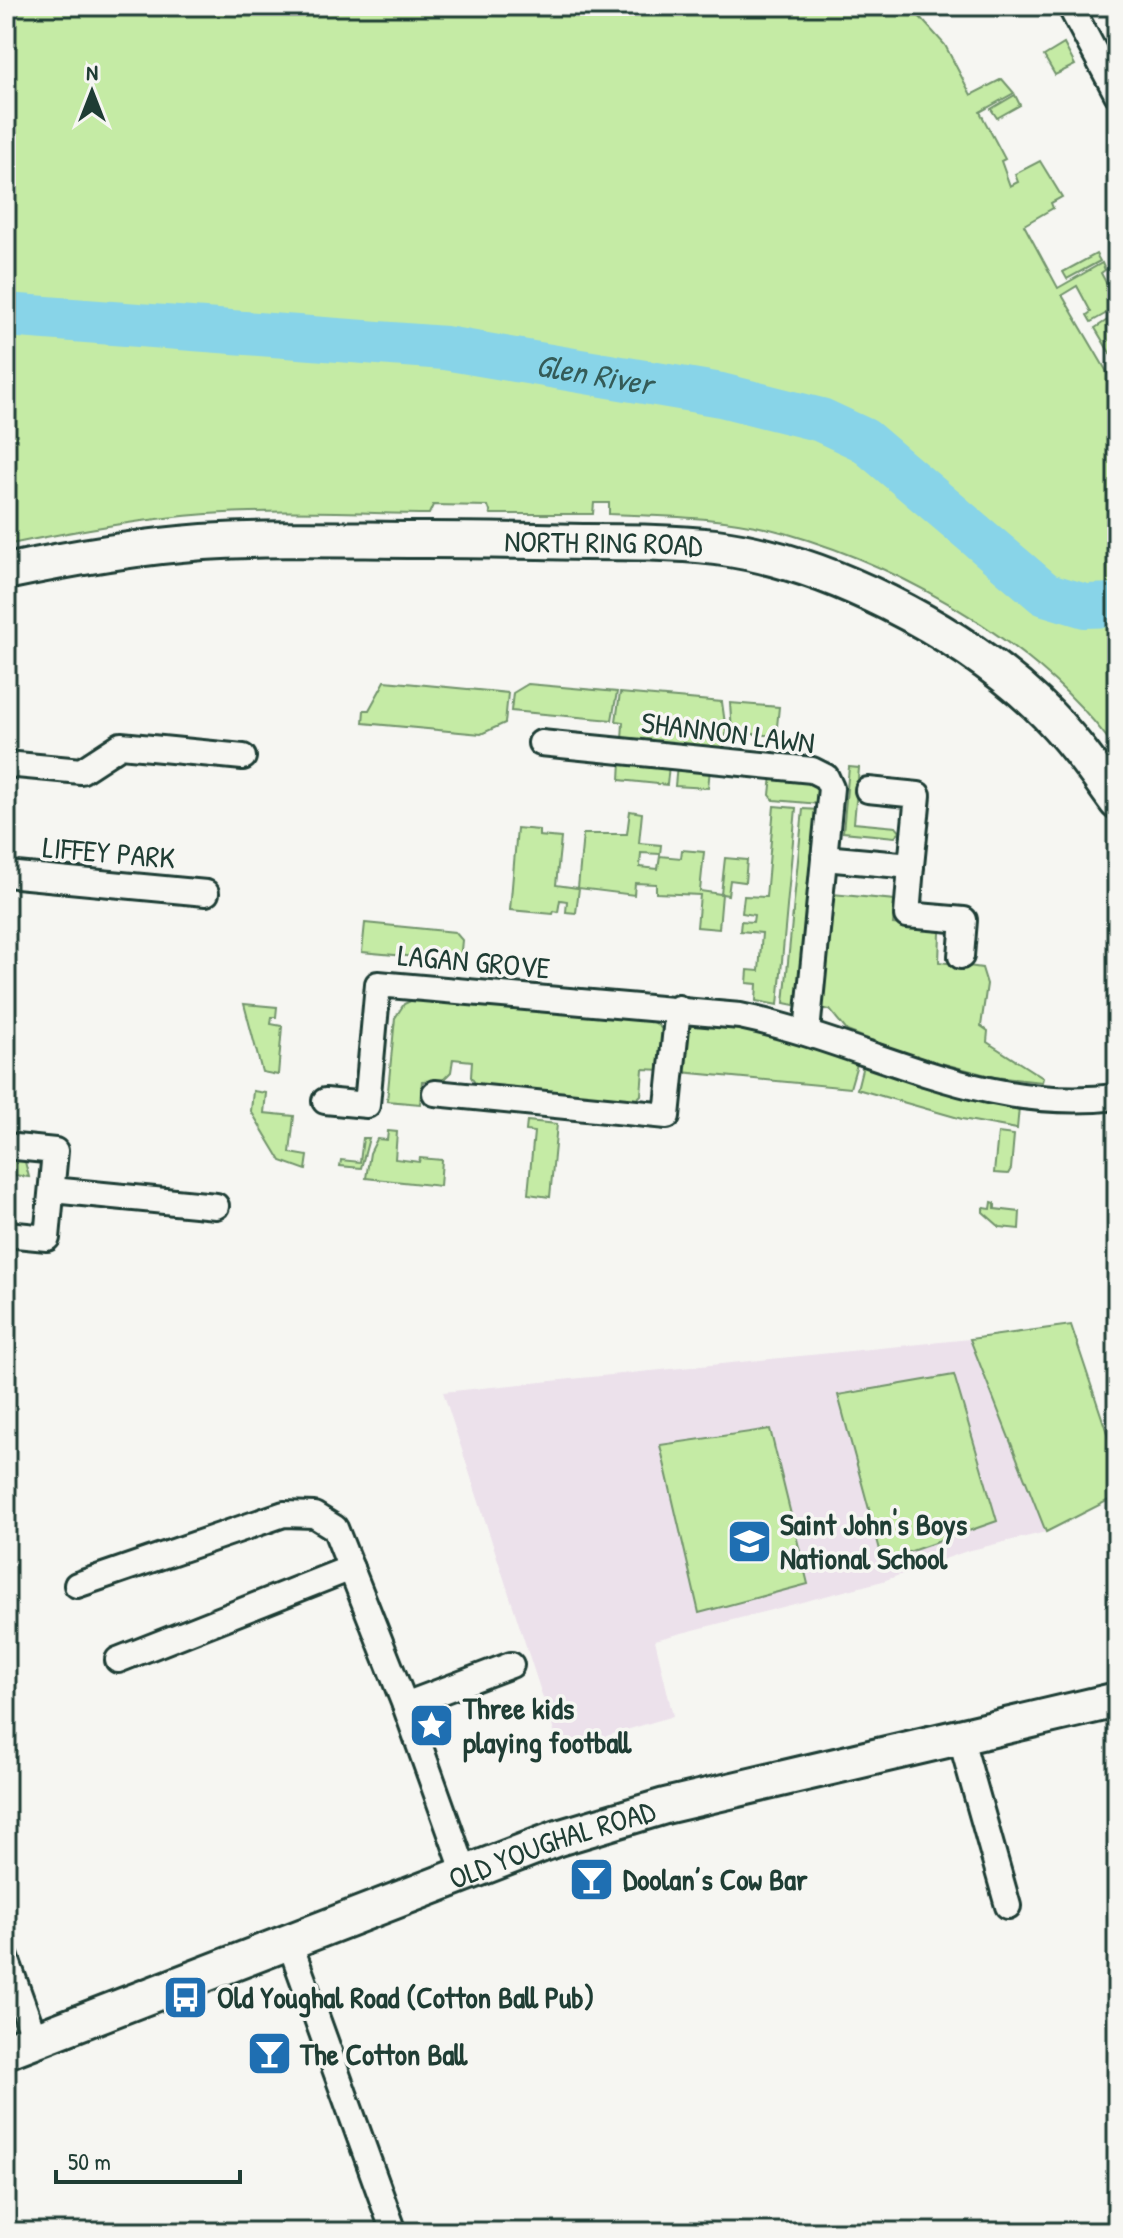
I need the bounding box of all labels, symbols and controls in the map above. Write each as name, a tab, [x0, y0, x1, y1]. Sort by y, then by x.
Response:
north arrow	[52, 52, 132, 132]
text: N	[86, 57, 98, 87]
water label: Glen River	[533, 342, 660, 405]
street label: NORTH RING ROAD	[504, 521, 705, 566]
street label: SHANNON LAWN	[639, 702, 817, 762]
street label: LIFFEY PARK	[41, 826, 177, 878]
street label: LAGAN GROVE	[396, 934, 552, 988]
place label: Saint John's Boys National School	[780, 1504, 968, 1578]
school or university icon: Saint John's Boys National School	[725, 1517, 773, 1565]
place label: Three kids playing football	[462, 1688, 632, 1763]
place icon: Three kids playing football	[408, 1701, 456, 1749]
street label: OLD YOUGHAL ROAD	[443, 1790, 660, 1898]
bar icon: Doolan’s Cow Bar	[568, 1855, 616, 1903]
place label: Doolan’s Cow Bar	[623, 1859, 808, 1899]
bus stop icon: Old Youghal Road (Cotton Ball Pub)	[162, 1973, 210, 2021]
place label: Old Youghal Road (Cotton Ball Pub)	[217, 1977, 595, 2018]
bar icon: The Cotton Ball	[245, 2030, 293, 2078]
place label: The Cotton Ball	[299, 2034, 468, 2074]
scale bar	[56, 2134, 240, 2184]
text: 50 m	[68, 2145, 111, 2177]

